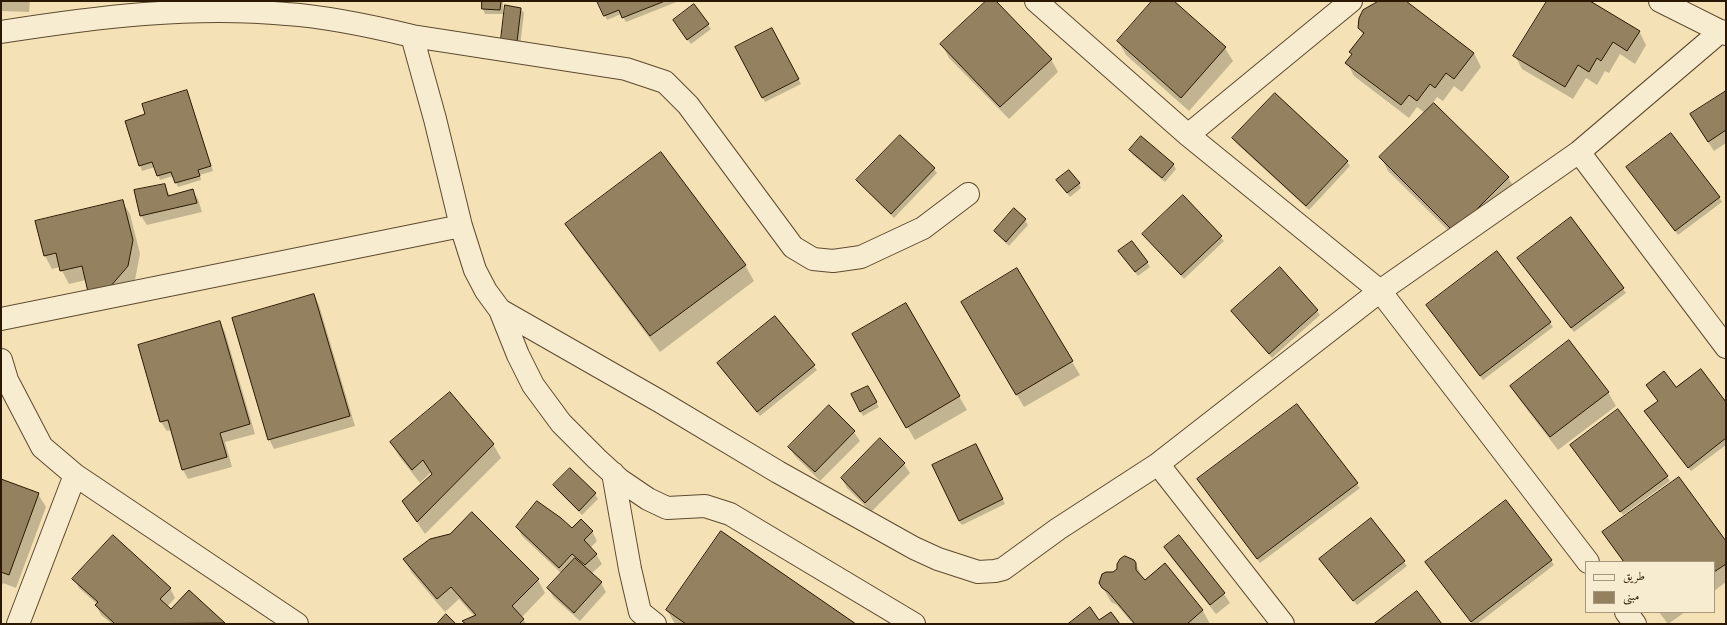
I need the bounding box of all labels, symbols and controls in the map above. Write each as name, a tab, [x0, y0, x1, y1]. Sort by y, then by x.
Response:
legend	[1585, 561, 1715, 613]
text: طريق	[1623, 569, 1645, 583]
text: مبنى	[1623, 589, 1639, 603]

